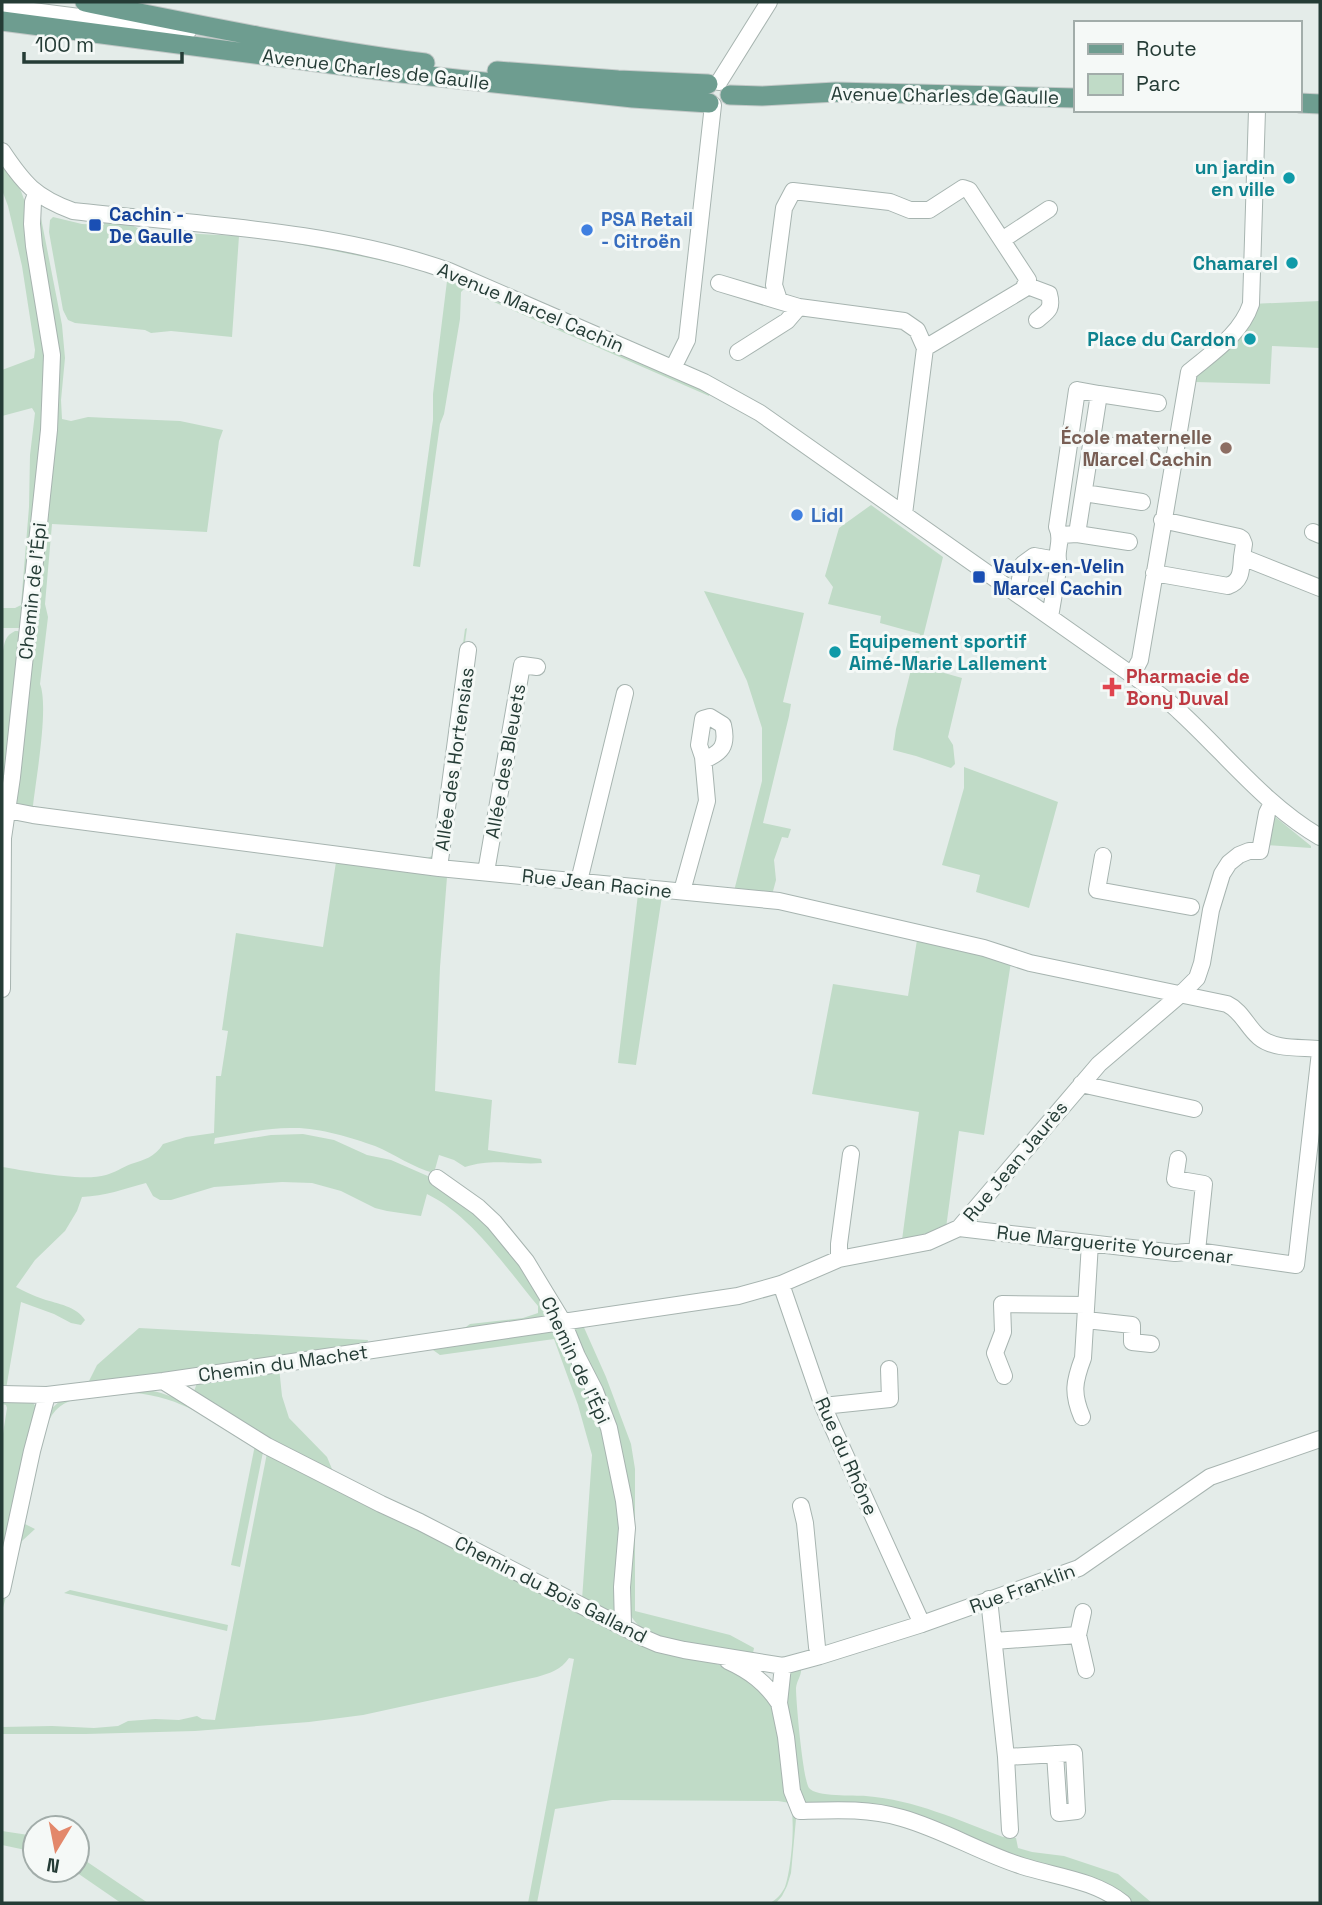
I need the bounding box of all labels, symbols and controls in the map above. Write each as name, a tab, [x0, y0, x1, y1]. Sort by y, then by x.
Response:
scale bar	[24, 21, 182, 65]
legend	[1074, 21, 1301, 112]
text: 100 m	[35, 31, 94, 58]
text: Route	[1136, 35, 1197, 62]
street label: Avenue Charles de Gaulle	[261, 43, 491, 96]
text: Parc	[1136, 70, 1181, 97]
street label: Avenue Charles de Gaulle	[831, 81, 1059, 110]
place label: un jardin en ville	[1195, 155, 1275, 202]
marker: un jardin en ville	[1281, 170, 1297, 186]
place label: Cachin - De Gaulle	[109, 202, 194, 249]
place label: PSA Retail - Citroën	[601, 207, 693, 254]
marker: Cachin - De Gaulle	[87, 217, 103, 233]
marker: PSA Retail - Citroën	[579, 222, 595, 238]
place label: Chamarel	[1193, 251, 1278, 276]
marker: Chamarel	[1284, 255, 1300, 271]
street label: Avenue Marcel Cachin	[434, 257, 628, 358]
place label: Place du Cardon	[1087, 327, 1236, 352]
marker: Place du Cardon	[1242, 331, 1258, 347]
place label: École maternelle Marcel Cachin	[1061, 425, 1212, 472]
marker: École maternelle Marcel Cachin	[1218, 440, 1234, 456]
place label: Lidl	[811, 503, 844, 528]
marker: Lidl	[789, 507, 805, 523]
street label: Chemin de l'Épi	[13, 521, 52, 661]
place label: Vaulx-en-Velin Marcel Cachin	[993, 554, 1125, 601]
marker: Vaulx-en-Velin Marcel Cachin	[971, 569, 987, 585]
place label: Equipement sportif Aimé-Marie Lallement	[849, 629, 1047, 676]
marker: Equipement sportif Aimé-Marie Lallement	[827, 644, 843, 660]
place label: Pharmacie de Bony Duval	[1126, 664, 1250, 711]
street label: Allée des Hortensias	[429, 666, 480, 853]
marker: Pharmacie de Bony Duval	[1104, 679, 1120, 695]
street label: Allée des Bleuets	[480, 682, 531, 840]
street label: Rue Jean Racine	[521, 863, 673, 904]
street label: Rue Jean Jaurès	[957, 1096, 1073, 1227]
street label: Rue Marguerite Yourcenar	[995, 1220, 1234, 1269]
street label: Chemin de l'Épi	[535, 1292, 616, 1428]
street label: Chemin du Machet	[197, 1339, 370, 1388]
street label: Rue du Rhône	[809, 1393, 884, 1519]
street label: Chemin du Bois Galland	[450, 1530, 651, 1649]
street label: Rue Franklin	[966, 1558, 1078, 1619]
north arrow	[21, 1814, 91, 1884]
text: N	[45, 1852, 62, 1879]

